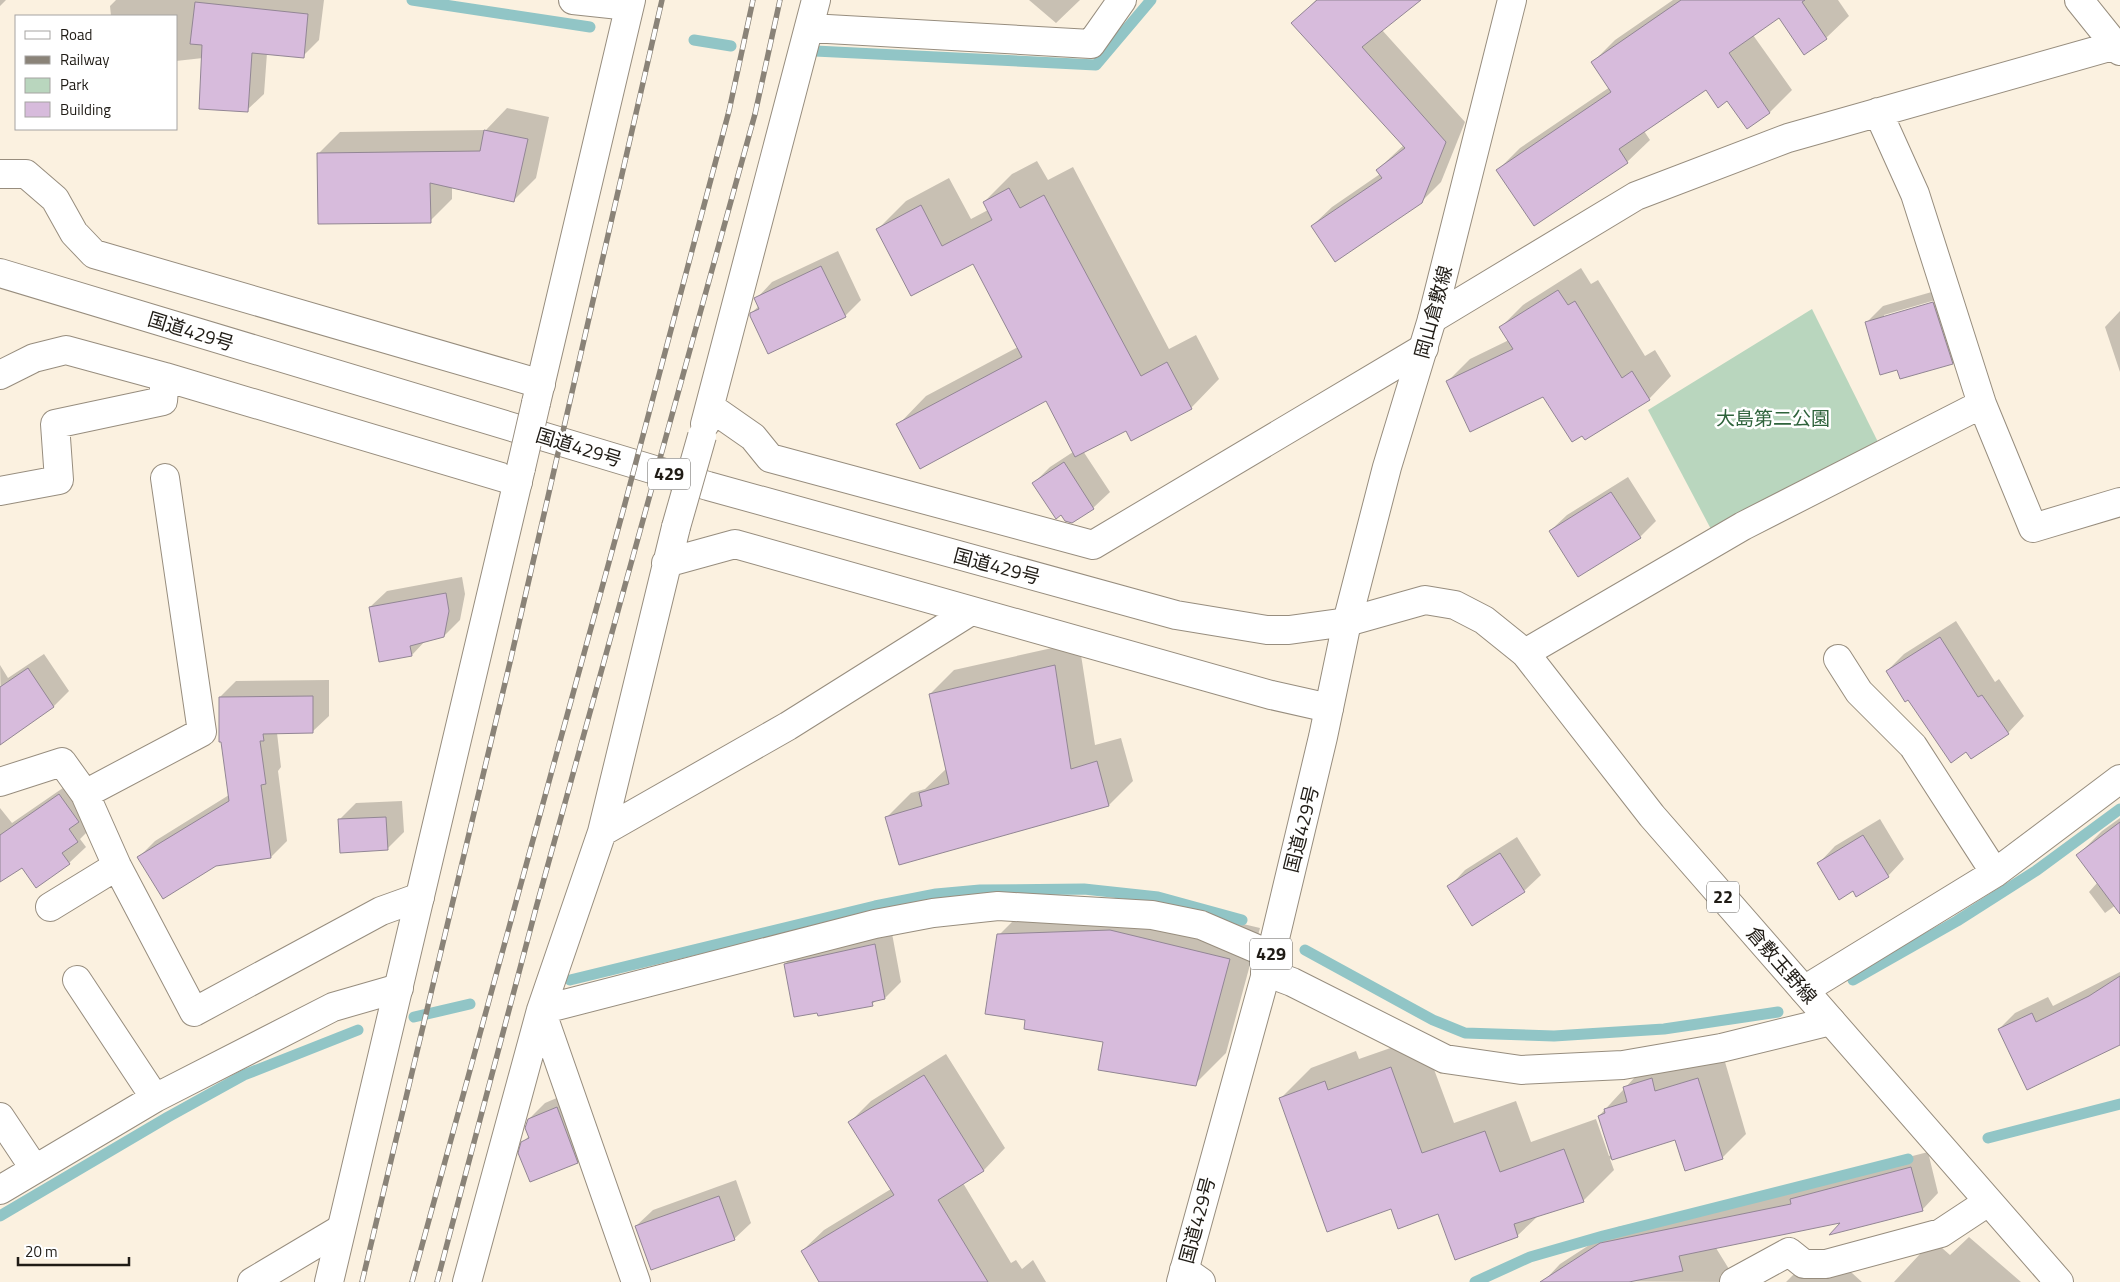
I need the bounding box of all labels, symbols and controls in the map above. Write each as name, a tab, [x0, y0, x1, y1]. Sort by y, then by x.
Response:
legend	[15, 15, 178, 130]
text: Road	[60, 23, 92, 46]
text: Railway	[60, 48, 110, 71]
text: Park	[60, 73, 89, 96]
text: Building	[60, 98, 111, 121]
street label: 岡山倉敷線	[1406, 262, 1459, 362]
street label: 国道429号	[144, 304, 238, 357]
park label: 大島第二公園	[1716, 403, 1830, 432]
street label: 国道429号	[532, 420, 626, 473]
road number: 429	[648, 458, 690, 489]
street label: 国道429号	[950, 540, 1044, 591]
street label: 国道429号	[1276, 782, 1325, 876]
road number: 22	[1707, 882, 1739, 912]
street label: 倉敷玉野線	[1740, 919, 1824, 1010]
road number: 429	[1250, 939, 1292, 970]
street label: 国道429号	[1171, 1173, 1222, 1267]
scale bar	[18, 1234, 129, 1266]
text: 20 m	[25, 1240, 58, 1263]

